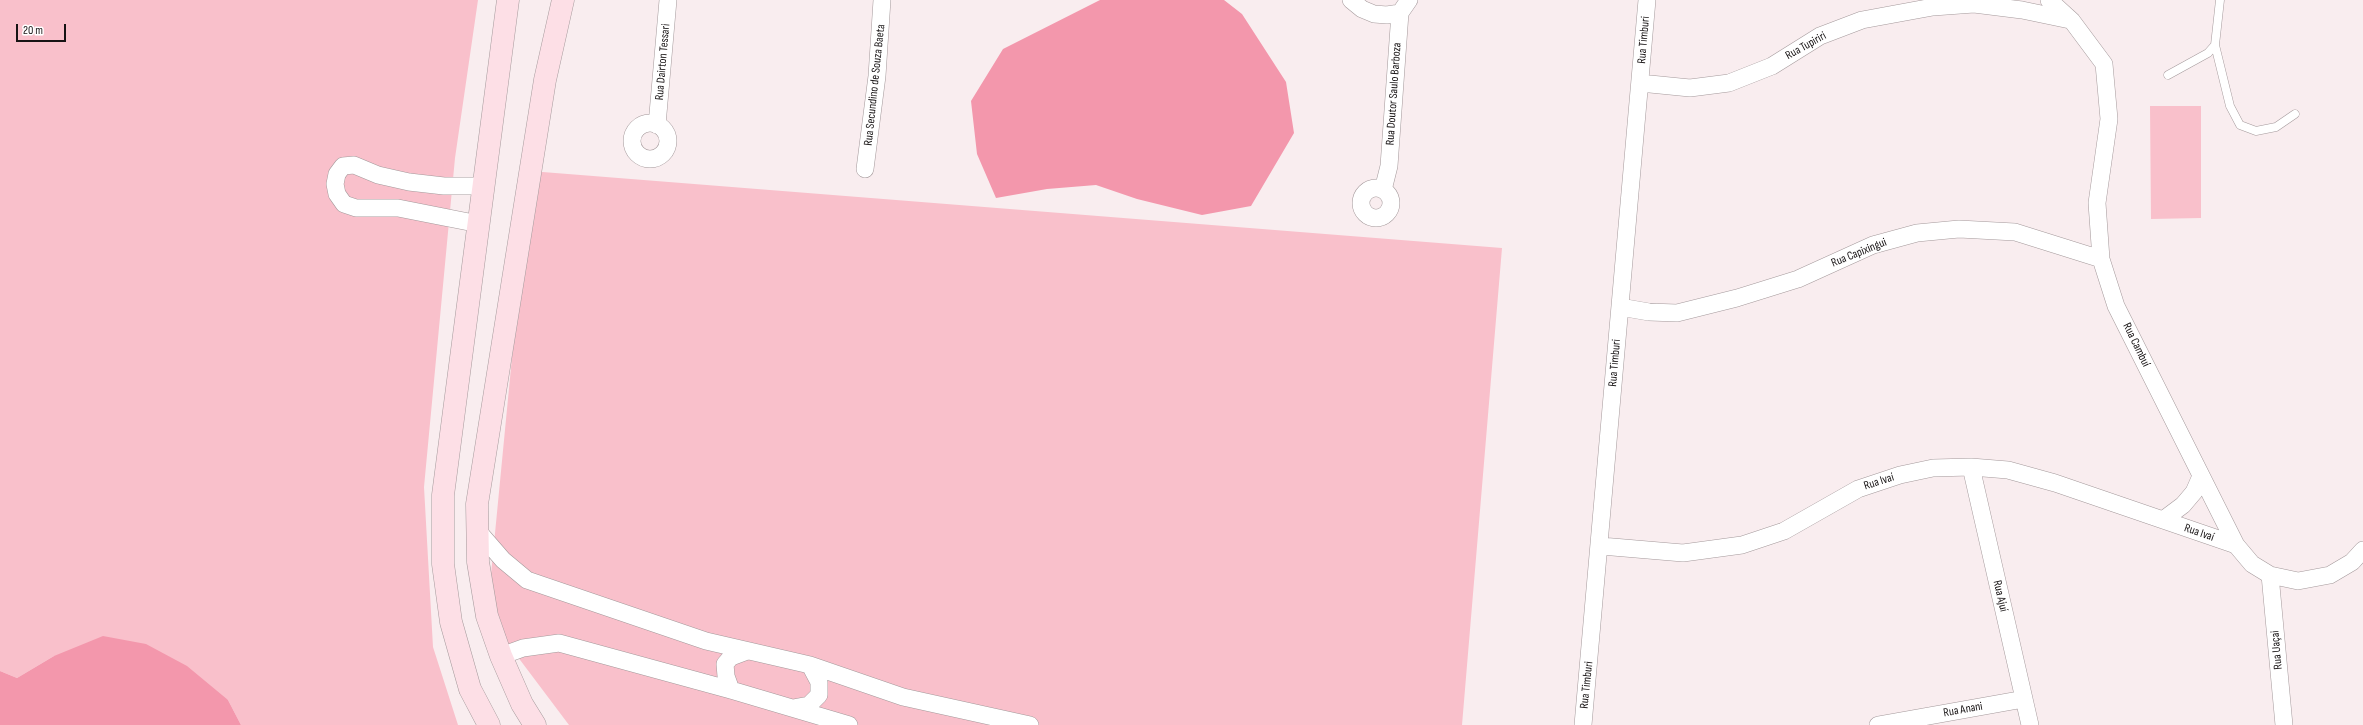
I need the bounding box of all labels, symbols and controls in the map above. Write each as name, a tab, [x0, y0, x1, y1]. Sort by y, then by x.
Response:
scale bar	[18, 16, 68, 42]
street label: Rua Timburi	[1635, 16, 1653, 64]
text: 20 m	[23, 23, 43, 38]
street label: Rua Dairton Tessari	[652, 23, 674, 101]
street label: Rua Secundino de Souza Baeta	[861, 24, 889, 146]
street label: Rua Tupiriri	[1783, 29, 1829, 63]
street label: Rua Doutor Saulo Barboza	[1383, 42, 1405, 146]
street label: Rua Capixingui	[1829, 235, 1889, 271]
street label: Rua Cambuí	[2119, 321, 2153, 369]
street label: Rua Timburi	[1606, 339, 1624, 387]
street label: Rua Ivaí	[1862, 470, 1896, 494]
street label: Rua Ivaí	[2182, 521, 2216, 545]
street label: Rua Ajuí	[1989, 579, 2011, 613]
street label: Rua Uaçai	[2268, 630, 2286, 670]
street label: Rua Timburi	[1577, 661, 1597, 709]
street label: Rua Anani	[1942, 699, 1984, 721]

